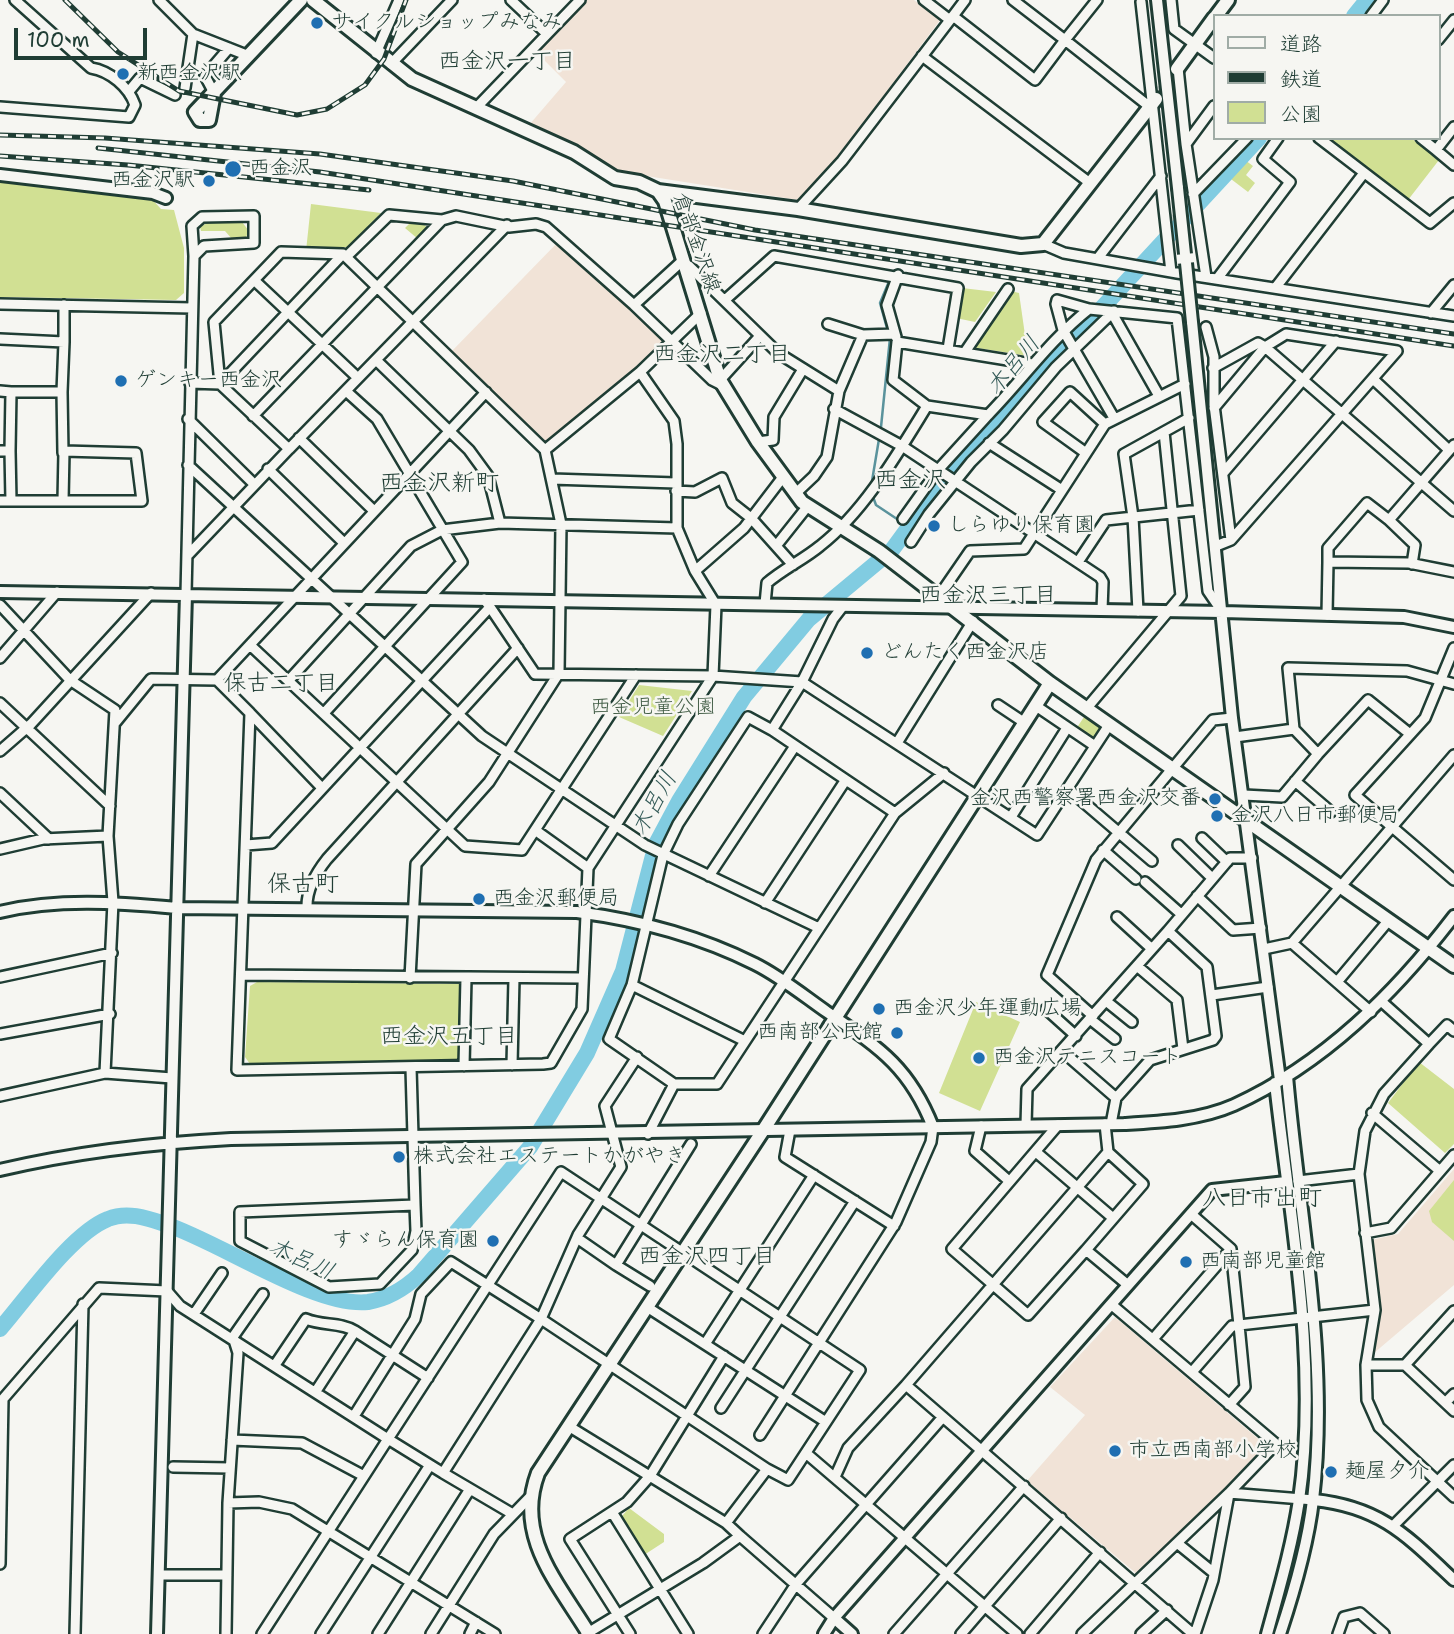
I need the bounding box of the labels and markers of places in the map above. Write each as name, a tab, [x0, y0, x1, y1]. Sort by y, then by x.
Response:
place label: サイクルショップみなみ	[331, 10, 562, 36]
marker: サイクルショップみなみ	[309, 15, 325, 31]
place label: 新西金沢駅	[137, 61, 242, 87]
marker: 新西金沢駅	[115, 66, 131, 82]
place label: 西金沢	[249, 156, 312, 182]
marker: 西金沢	[223, 159, 243, 179]
place label: 西金沢駅	[111, 168, 195, 194]
marker: 西金沢駅	[201, 173, 217, 189]
place label: ゲンキー西金沢	[135, 368, 282, 394]
marker: ゲンキー西金沢	[113, 373, 129, 389]
place label: しらゆり保育園	[948, 513, 1095, 539]
marker: しらゆり保育園	[926, 518, 942, 534]
place label: どんたく西金沢店	[881, 640, 1049, 666]
marker: どんたく西金沢店	[859, 645, 875, 661]
place label: 金沢西警察署西金沢交番	[970, 786, 1201, 812]
marker: 金沢西警察署西金沢交番	[1207, 791, 1223, 807]
place label: 金沢八日市郵便局	[1231, 803, 1399, 829]
marker: 金沢八日市郵便局	[1209, 808, 1225, 824]
place label: 西金沢郵便局	[493, 886, 619, 912]
marker: 西金沢郵便局	[471, 891, 487, 907]
place label: 西金沢少年運動広場	[893, 996, 1082, 1022]
marker: 西金沢少年運動広場	[871, 1001, 887, 1017]
place label: 西南部公民館	[757, 1020, 883, 1046]
marker: 西南部公民館	[889, 1025, 905, 1041]
place label: 西金沢テニスコート	[993, 1045, 1182, 1071]
marker: 西金沢テニスコート	[971, 1050, 987, 1066]
place label: 株式会社エステートかがやき	[413, 1144, 686, 1170]
marker: 株式会社エステートかがやき	[391, 1149, 407, 1165]
place label: すゞらん保育園	[332, 1228, 479, 1254]
marker: すゞらん保育園	[485, 1233, 501, 1249]
place label: 西南部児童館	[1200, 1249, 1326, 1275]
marker: 西南部児童館	[1178, 1254, 1194, 1270]
place label: 市立西南部小学校	[1129, 1438, 1297, 1464]
marker: 市立西南部小学校	[1107, 1443, 1123, 1459]
place label: 麺屋夕介	[1345, 1459, 1429, 1485]
marker: 麺屋夕介	[1323, 1464, 1339, 1480]

